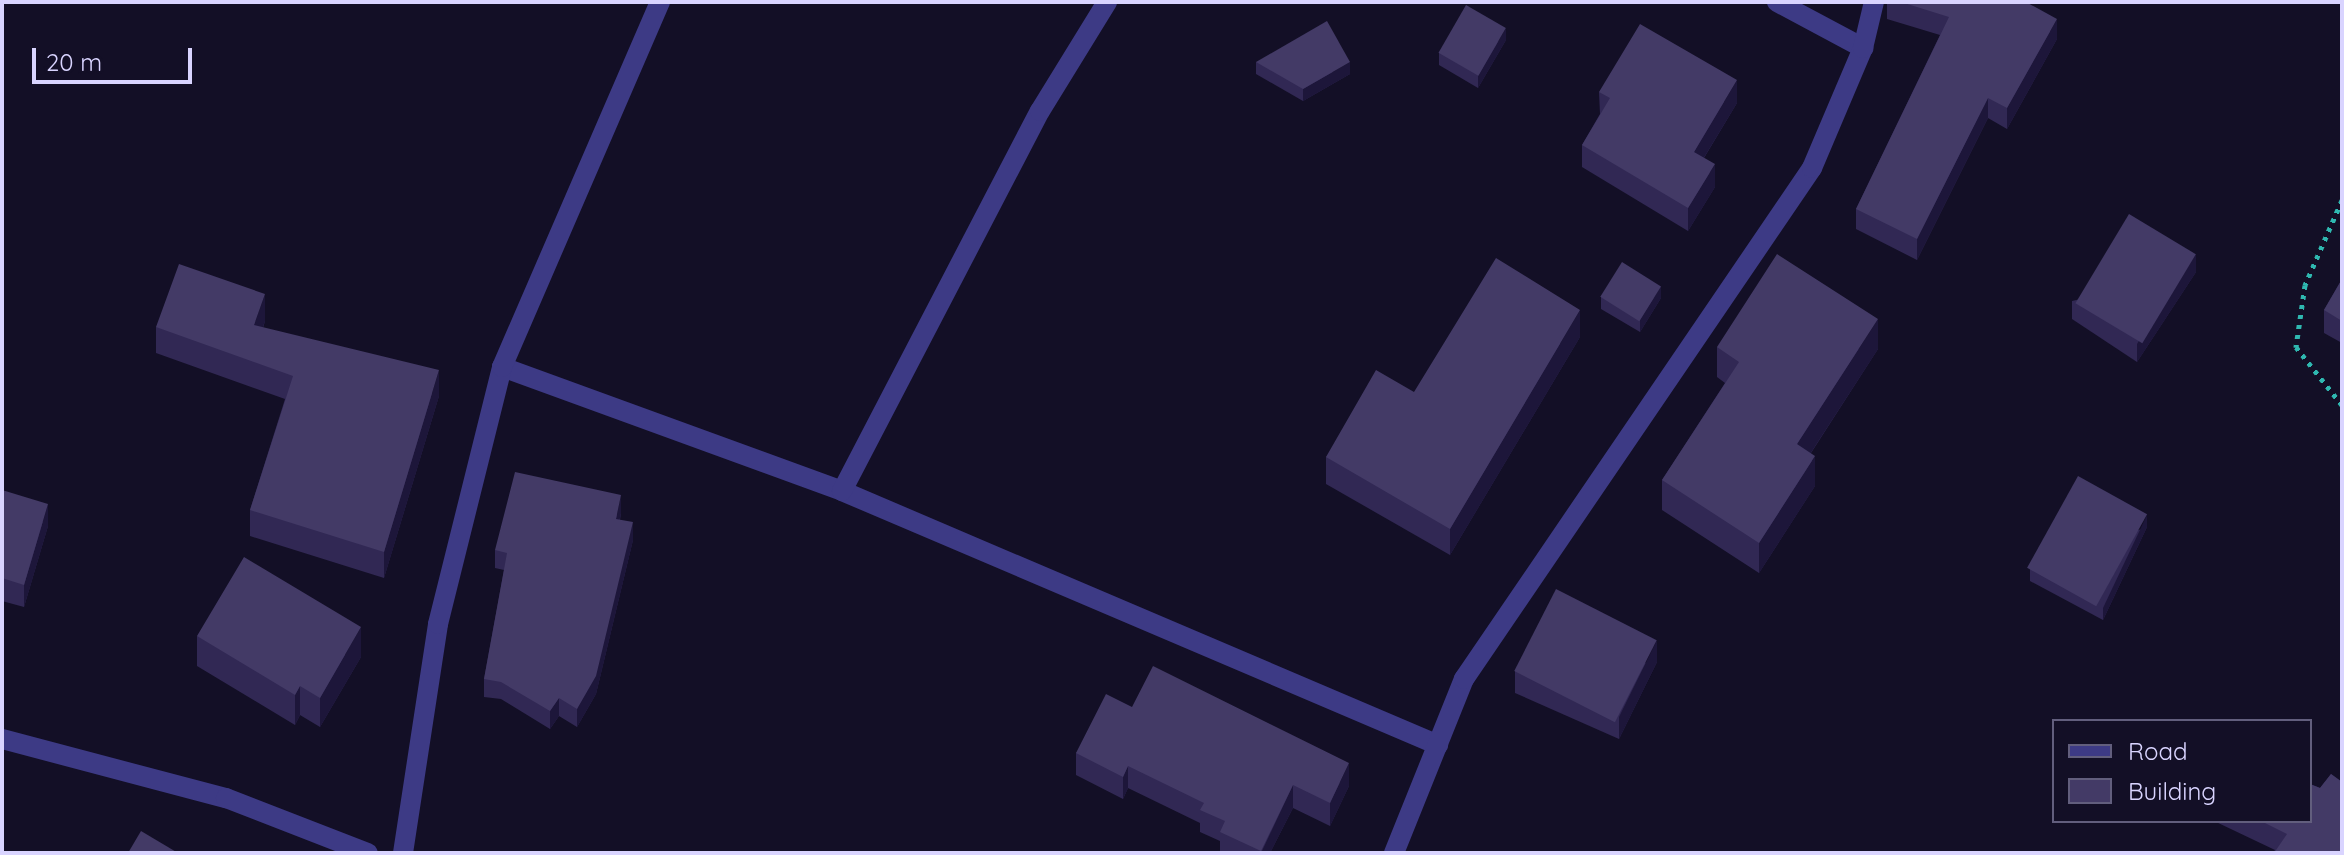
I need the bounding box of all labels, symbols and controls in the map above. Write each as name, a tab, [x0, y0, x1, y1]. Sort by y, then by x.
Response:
scale bar	[36, 32, 196, 82]
text: 20 m	[46, 47, 102, 77]
legend	[2052, 719, 2312, 823]
text: Road	[2128, 736, 2188, 766]
text: Building	[2128, 776, 2216, 806]

